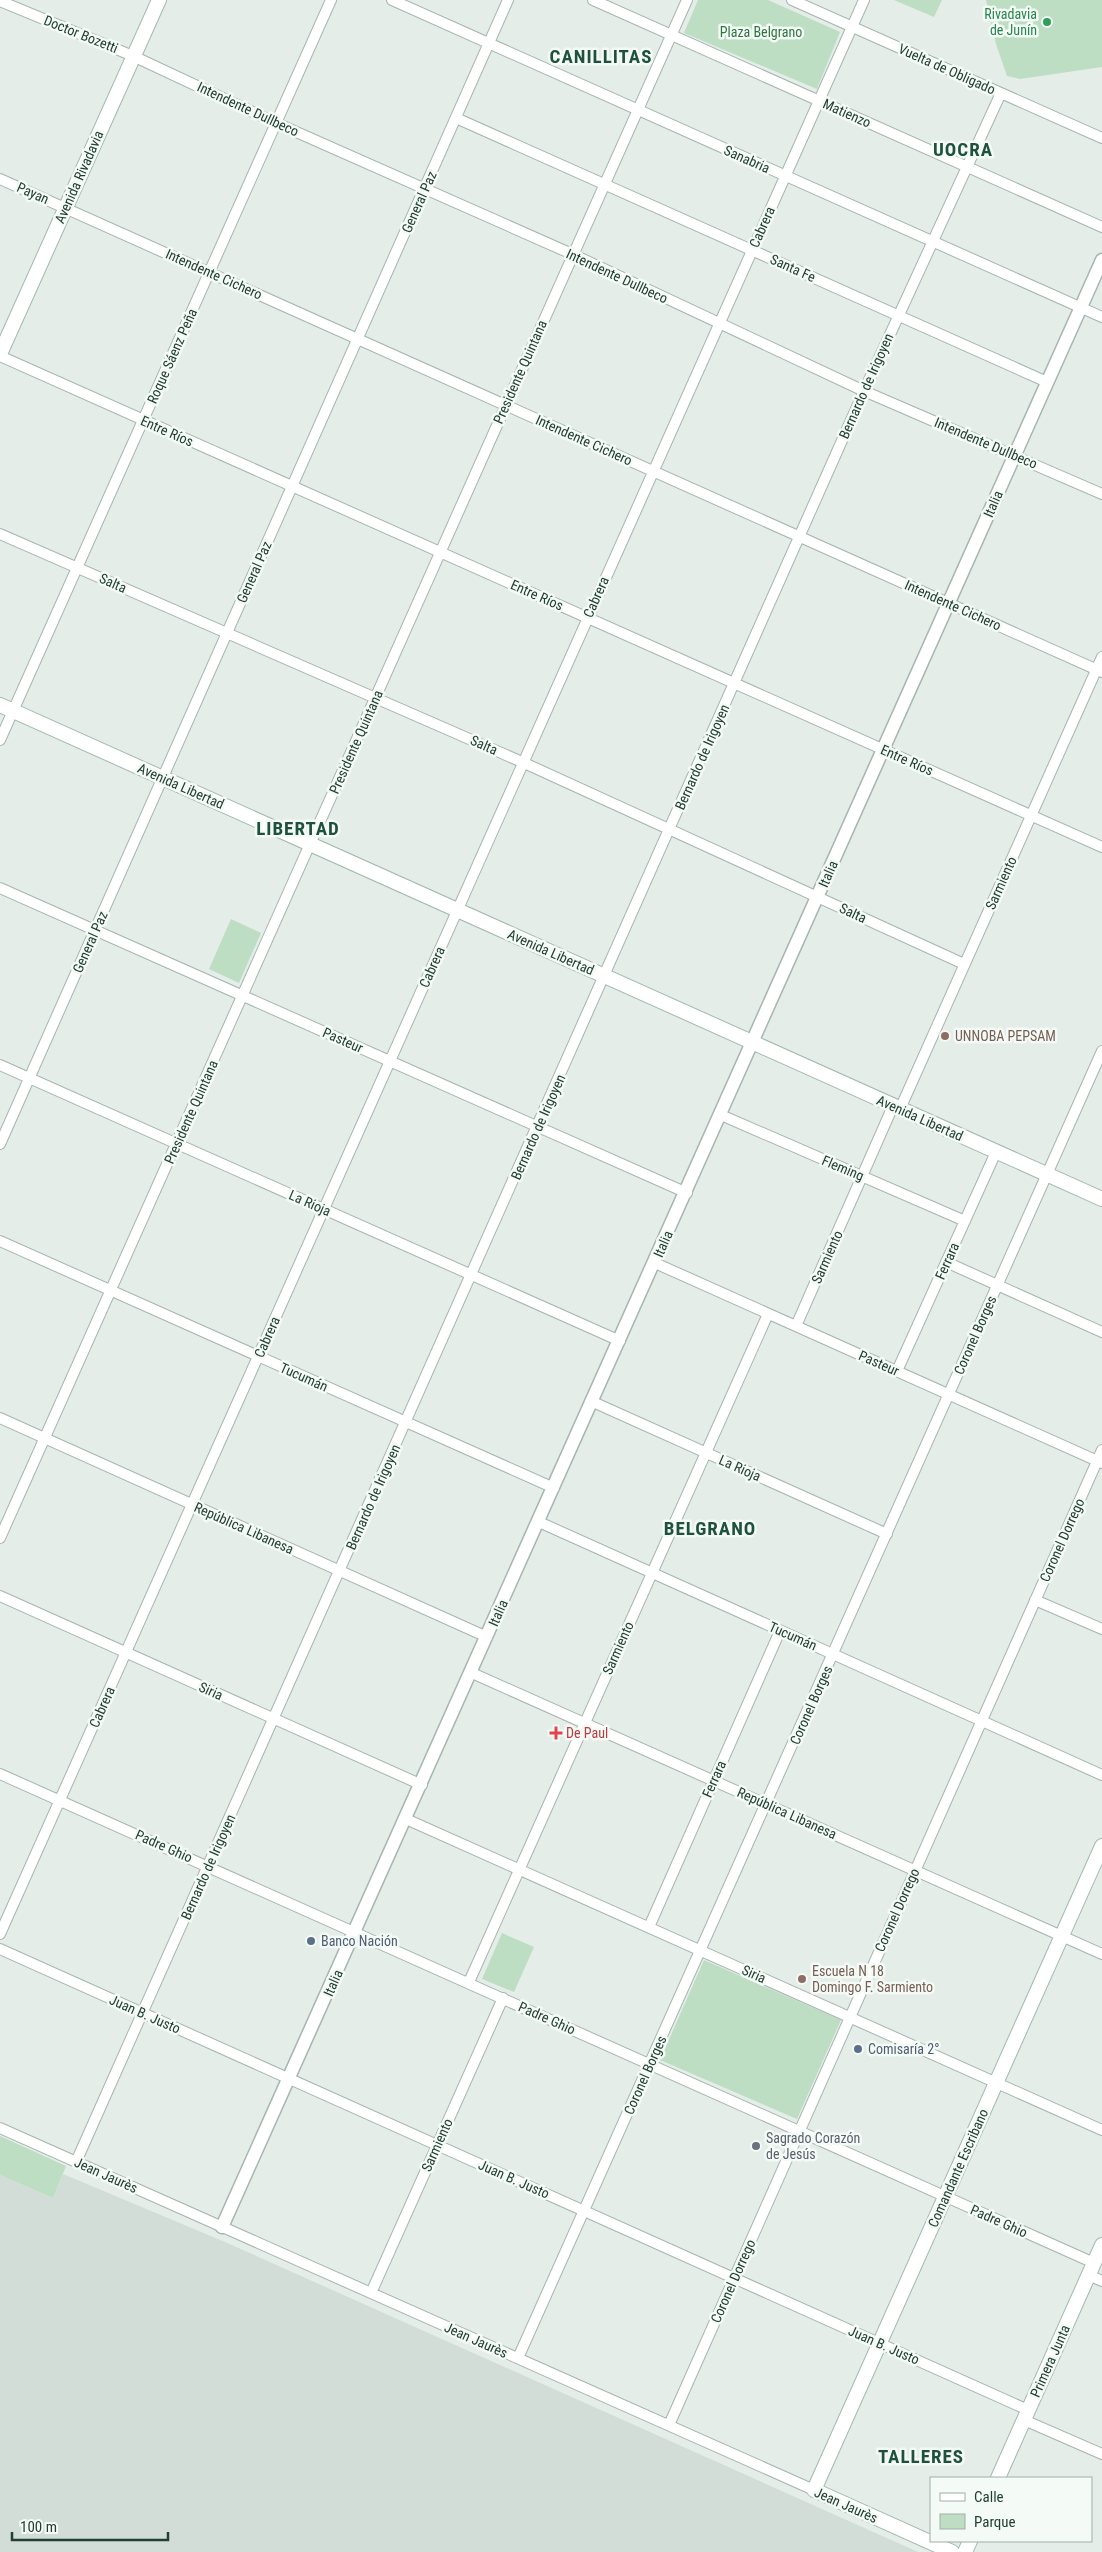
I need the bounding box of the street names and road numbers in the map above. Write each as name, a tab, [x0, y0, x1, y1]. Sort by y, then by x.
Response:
street label: Doctor Bozetti	[42, 12, 120, 56]
street label: Vuelta de Obligado	[896, 40, 998, 98]
street label: Intendente Dullbeco	[195, 78, 301, 140]
street label: Matienzo	[820, 95, 874, 131]
street label: Avenida Rivadavia	[51, 128, 107, 226]
street label: Sanabria	[722, 142, 772, 176]
street label: General Paz	[398, 169, 440, 235]
street label: Payan	[14, 179, 52, 207]
street label: Cabrera	[746, 204, 778, 250]
street label: Intendente Dullbeco	[564, 245, 670, 307]
street label: Intendente Cichero	[163, 246, 265, 302]
street label: Santa Fe	[768, 251, 819, 285]
street label: Roque Sáenz Peña	[144, 306, 200, 406]
street label: Presidente Quintana	[490, 318, 550, 426]
street label: Bernardo de Irigoyen	[836, 331, 896, 441]
street label: Entre Ríos	[138, 412, 196, 450]
street label: Intendente Cichero	[533, 412, 635, 468]
street label: Intendente Dullbeco	[932, 414, 1040, 472]
street label: Italia	[980, 488, 1006, 520]
street label: General Paz	[233, 539, 275, 605]
street label: Salta	[97, 570, 129, 596]
street label: Cabrera	[580, 574, 612, 620]
street label: Entre Ríos	[508, 576, 566, 614]
street label: Intendente Cichero	[902, 577, 1004, 633]
street label: Presidente Quintana	[326, 688, 386, 796]
street label: Bernardo de Irigoyen	[672, 702, 732, 812]
street label: Salta	[468, 732, 500, 758]
street label: Entre Ríos	[878, 741, 936, 779]
street label: Avenida Libertad	[135, 760, 227, 812]
street label: Sarmiento	[982, 854, 1020, 912]
street label: Italia	[815, 858, 841, 890]
street label: Salta	[837, 900, 869, 926]
street label: General Paz	[69, 909, 111, 975]
street label: Avenida Libertad	[505, 926, 597, 978]
street label: Cabrera	[416, 944, 448, 990]
street label: Pasteur	[320, 1024, 366, 1056]
street label: Presidente Quintana	[161, 1058, 221, 1166]
street label: Bernardo de Irigoyen	[508, 1072, 568, 1182]
street label: Avenida Libertad	[874, 1092, 966, 1144]
street label: Fleming	[820, 1152, 866, 1184]
street label: La Rioja	[287, 1187, 333, 1219]
street label: Italia	[650, 1228, 676, 1260]
street label: Sarmiento	[808, 1228, 846, 1286]
street label: Ferrara	[932, 1240, 962, 1282]
street label: Coronel Borges	[950, 1293, 1000, 1377]
street label: Cabrera	[251, 1314, 283, 1360]
street label: Pasteur	[856, 1347, 902, 1379]
street label: Tucumán	[278, 1359, 330, 1395]
street label: Bernardo de Irigoyen	[343, 1442, 403, 1552]
street label: La Rioja	[717, 1452, 763, 1484]
street label: Coronel Dorrego	[1036, 1496, 1088, 1584]
street label: República Libanesa	[192, 1499, 296, 1557]
street label: Italia	[485, 1597, 511, 1629]
street label: Tucumán	[767, 1618, 819, 1654]
street label: Sarmiento	[599, 1619, 637, 1677]
street label: Coronel Borges	[786, 1663, 836, 1747]
street label: Siria	[196, 1679, 226, 1703]
street label: Cabrera	[86, 1684, 118, 1730]
street label: Ferrara	[699, 1758, 729, 1800]
street label: República Libanesa	[735, 1784, 839, 1842]
street label: Bernardo de Irigoyen	[178, 1812, 238, 1922]
street label: Padre Ghio	[133, 1826, 195, 1866]
street label: Coronel Dorrego	[871, 1866, 923, 1954]
street label: Siria	[739, 1962, 769, 1986]
street label: Italia	[320, 1967, 346, 1999]
street label: Juan B. Justo	[107, 1991, 183, 2037]
street label: Padre Ghio	[516, 1998, 578, 2038]
street label: Coronel Borges	[620, 2033, 670, 2117]
street label: Comandante Escribano	[925, 2106, 991, 2230]
street label: Sarmiento	[418, 2116, 456, 2174]
street label: Jean Jaurès	[72, 2154, 140, 2196]
street label: Juan B. Justo	[476, 2156, 552, 2202]
street label: Padre Ghio	[968, 2201, 1030, 2241]
street label: Coronel Dorrego	[707, 2237, 759, 2325]
street label: Jean Jaurès	[442, 2319, 510, 2361]
street label: Juan B. Justo	[846, 2322, 922, 2368]
street label: Primera Junta	[1027, 2322, 1073, 2400]
street label: Jean Jaurès	[812, 2484, 880, 2526]

